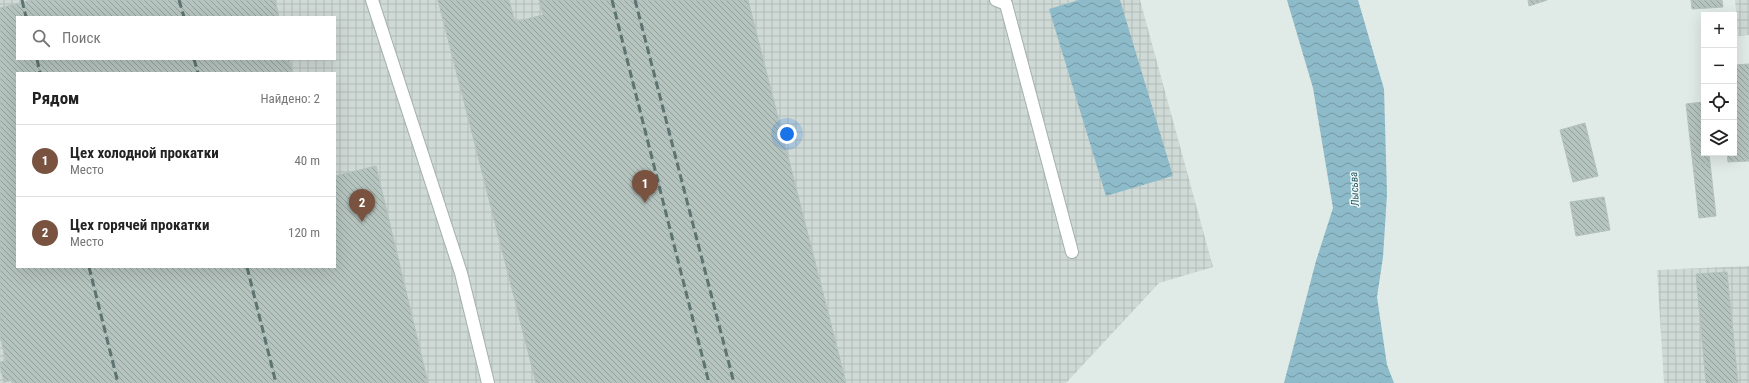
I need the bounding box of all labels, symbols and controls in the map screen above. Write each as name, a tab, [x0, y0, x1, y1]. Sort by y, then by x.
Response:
map controls	[1701, 12, 1737, 156]
button: +	[1701, 12, 1737, 48]
search box	[16, 16, 336, 60]
icon: search	[30, 27, 52, 49]
text: Поиск	[62, 29, 101, 47]
button: −	[1701, 48, 1737, 84]
button: locate	[1701, 84, 1737, 120]
text: Рядом	[32, 88, 79, 108]
text: Найдено: 2	[260, 91, 320, 106]
button: layers	[1701, 120, 1737, 156]
your location	[777, 124, 797, 144]
text: Цех холодной прокатки	[70, 144, 219, 162]
text: 1	[42, 153, 48, 168]
text: 40 m	[294, 153, 320, 168]
text: Место	[70, 162, 104, 177]
pin: 1	[632, 170, 658, 203]
water label: Лысьва	[1347, 171, 1362, 207]
pin: 2	[349, 189, 375, 222]
text: Цех горячей прокатки	[70, 216, 209, 234]
text: 2	[42, 225, 48, 240]
text: 120 m	[288, 225, 320, 240]
text: Место	[70, 234, 104, 249]

